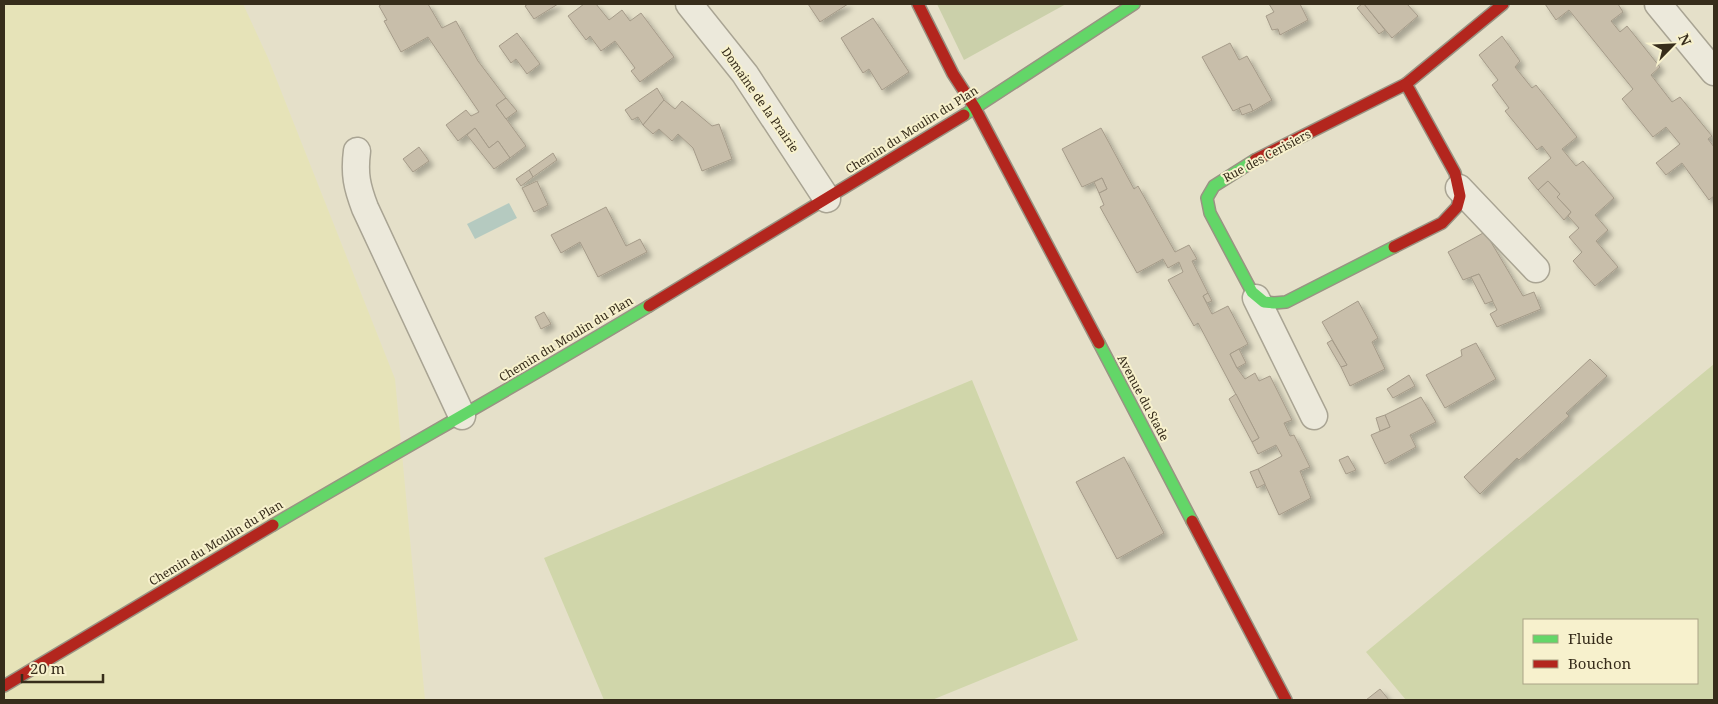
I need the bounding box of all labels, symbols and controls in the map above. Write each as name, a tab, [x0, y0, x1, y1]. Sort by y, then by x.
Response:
north arrow	[1648, 20, 1698, 70]
text: N	[1674, 31, 1696, 48]
street label: Domaine de la Prairie	[718, 44, 803, 156]
street label: Chemin du Moulin du Plan	[842, 82, 981, 177]
street label: Rue des Cerisiers	[1220, 125, 1314, 186]
street label: Chemin du Moulin du Plan	[496, 292, 636, 385]
street label: Avenue du Stade	[1114, 352, 1173, 444]
street label: Chemin du Moulin du Plan	[146, 496, 286, 589]
legend	[1523, 619, 1698, 684]
text: Fluide	[1568, 628, 1613, 648]
scale bar	[22, 652, 104, 684]
text: Bouchon	[1568, 653, 1632, 673]
text: 20 m	[30, 658, 65, 678]

